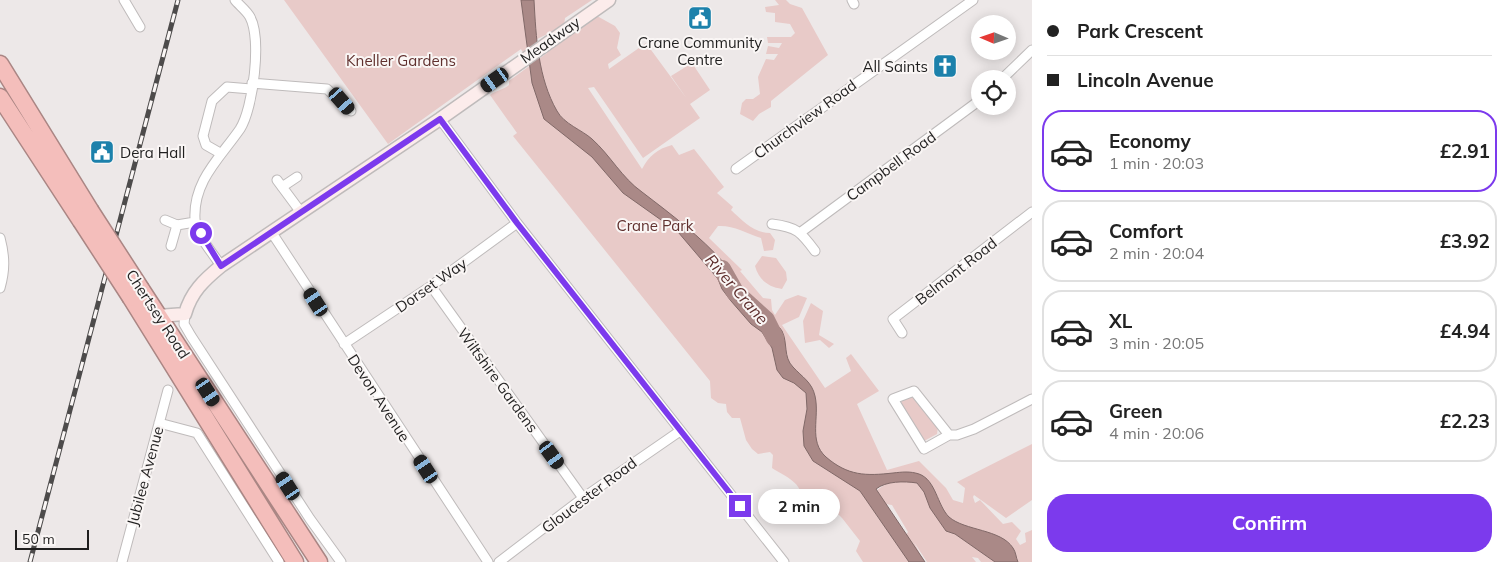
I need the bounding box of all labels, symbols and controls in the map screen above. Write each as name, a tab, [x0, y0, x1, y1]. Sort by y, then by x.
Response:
public building icon: Crane Community Centre	[687, 5, 713, 31]
street label: Meadway	[516, 12, 584, 68]
north arrow	[971, 15, 1016, 60]
map controls	[971, 15, 1016, 115]
text: Park Crescent	[1077, 19, 1203, 43]
place label: Crane Community Centre	[638, 33, 762, 69]
park label: Kneller Gardens	[346, 51, 456, 70]
church icon: All Saints	[932, 53, 958, 79]
place label: All Saints	[863, 57, 928, 76]
car	[478, 65, 511, 95]
text: Lincoln Avenue	[1077, 68, 1214, 92]
button: locate	[971, 70, 1016, 115]
street label: Churchview Road	[750, 75, 860, 163]
car	[326, 85, 357, 117]
street label: Campbell Road	[842, 127, 940, 205]
icon: car	[1049, 129, 1094, 174]
text: Economy	[1109, 129, 1191, 153]
public building icon: Dera Hall	[89, 139, 115, 165]
text: £2.91	[1440, 139, 1490, 163]
place label: Dera Hall	[120, 143, 185, 162]
text: 1 min · 20:03	[1109, 153, 1204, 173]
park label: Crane Park	[616, 216, 694, 235]
icon: car	[1049, 219, 1094, 264]
text: Comfort	[1109, 219, 1183, 243]
route start	[190, 222, 212, 244]
text: £3.92	[1440, 229, 1490, 253]
street label: Belmont Road	[911, 233, 1001, 309]
text: 2 min · 20:04	[1109, 243, 1204, 263]
water label: River Crane	[701, 250, 773, 328]
street label: Dorset Way	[392, 254, 470, 316]
street label: Chertsey Road	[122, 266, 194, 362]
car	[301, 285, 330, 319]
icon: car	[1049, 309, 1094, 354]
text: XL	[1109, 309, 1132, 333]
text: £4.94	[1440, 319, 1490, 343]
street label: Wiltshire Gardens	[454, 324, 542, 436]
text: 3 min · 20:05	[1109, 333, 1204, 353]
street label: Devon Avenue	[344, 351, 414, 445]
car	[193, 375, 222, 409]
icon: car	[1049, 399, 1094, 444]
text: Green	[1109, 399, 1163, 423]
text: £2.23	[1440, 409, 1490, 433]
text: 4 min · 20:06	[1109, 423, 1204, 443]
street label: Jubilee Avenue	[123, 424, 167, 528]
car	[537, 438, 566, 472]
car	[411, 452, 440, 486]
street label: Gloucester Road	[538, 453, 640, 537]
car	[273, 469, 302, 503]
callout: 2 min	[758, 488, 840, 524]
button: Confirm	[1047, 494, 1492, 552]
route end	[729, 495, 751, 517]
text: 2 min	[778, 496, 820, 516]
scale bar	[15, 527, 89, 550]
text: 50 m	[22, 530, 55, 548]

